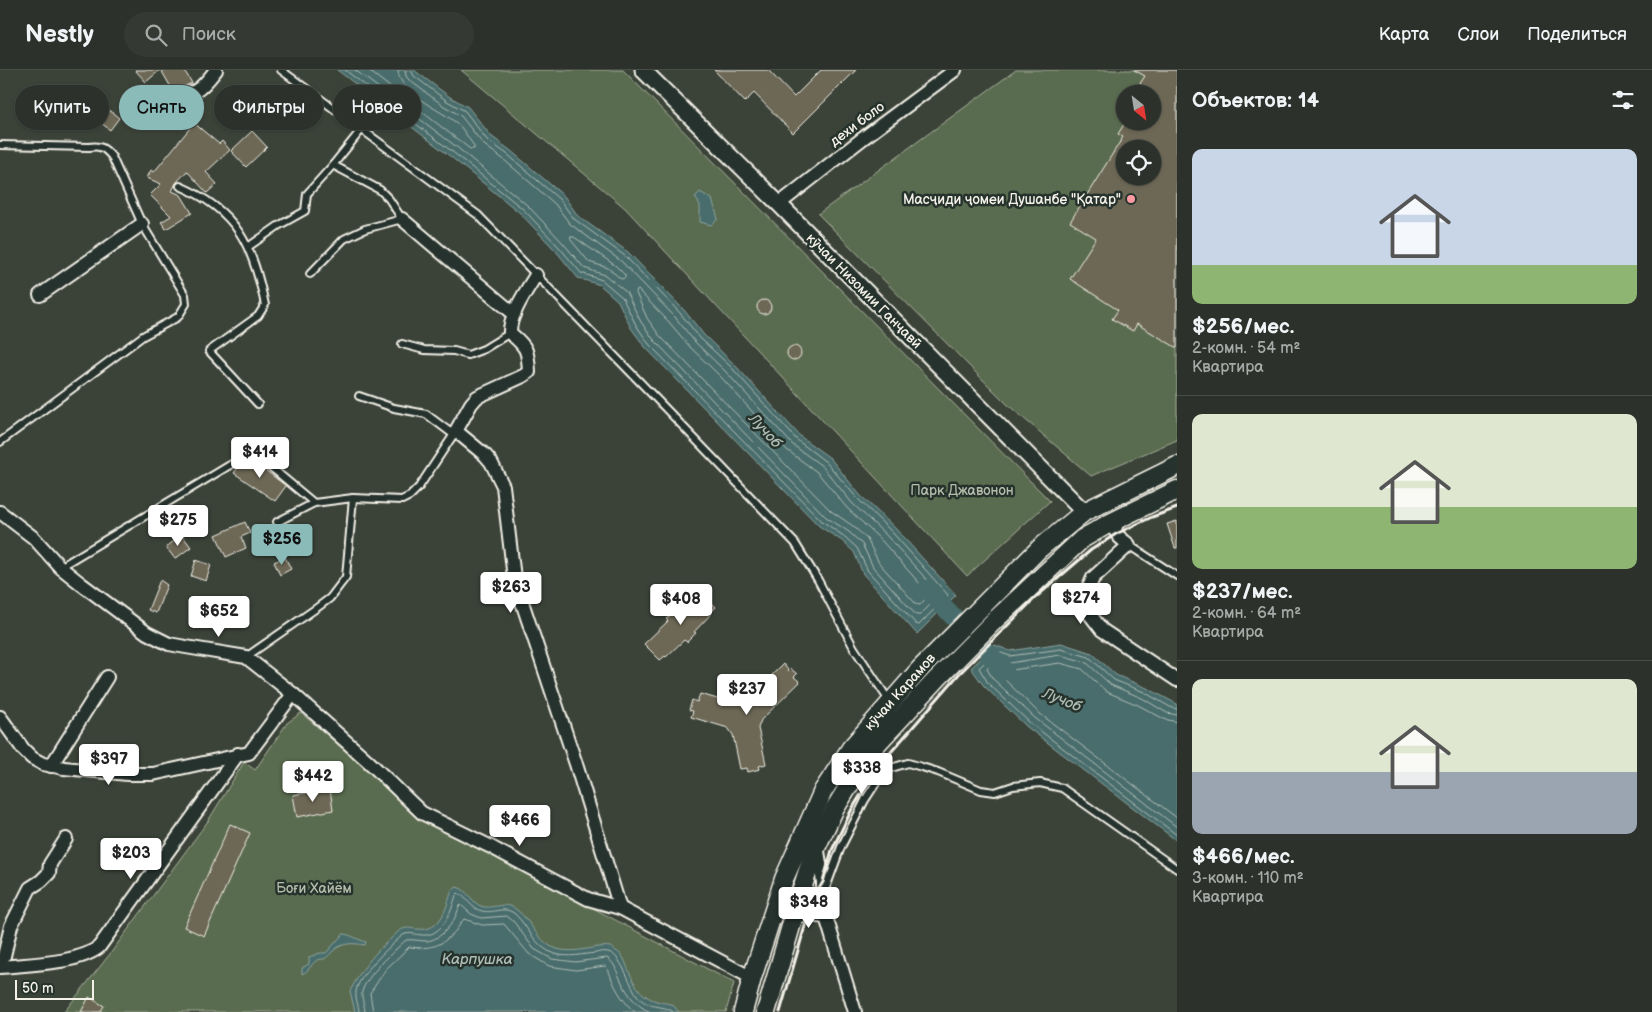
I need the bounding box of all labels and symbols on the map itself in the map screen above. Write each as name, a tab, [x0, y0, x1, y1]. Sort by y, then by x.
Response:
north arrow	[1116, 85, 1161, 130]
street label: дехи боло	[826, 98, 888, 150]
place label: Масҷиди ҷомеи Душанбе "Қатар"	[903, 191, 1121, 208]
marker: Масҷиди ҷомеи Душанбе "Қатар"	[1125, 193, 1137, 205]
street label: кӯчаи Низомии Ганҷавӣ	[803, 230, 925, 352]
water label: Лучоб	[744, 409, 786, 453]
pin: $414	[230, 436, 290, 479]
park label: Парк Джавонон	[910, 482, 1014, 499]
pin: $275	[148, 504, 208, 547]
pin: $256	[252, 524, 312, 566]
pin: $263	[481, 572, 541, 614]
pin: $274	[1051, 582, 1111, 625]
pin: $408	[651, 584, 711, 626]
pin: $652	[189, 596, 249, 638]
street label: кӯчаи Карамов	[861, 649, 940, 734]
pin: $237	[717, 674, 777, 716]
water label: Лучоб	[1039, 683, 1085, 717]
pin: $397	[79, 744, 139, 786]
pin: $338	[832, 752, 892, 795]
pin: $442	[283, 760, 343, 803]
pin: $466	[490, 804, 550, 847]
pin: $203	[101, 838, 161, 880]
park label: Боғи Хайём	[276, 880, 352, 897]
pin: $348	[779, 886, 839, 929]
water label: Карпушка	[441, 950, 513, 969]
scale bar	[15, 977, 94, 1000]

